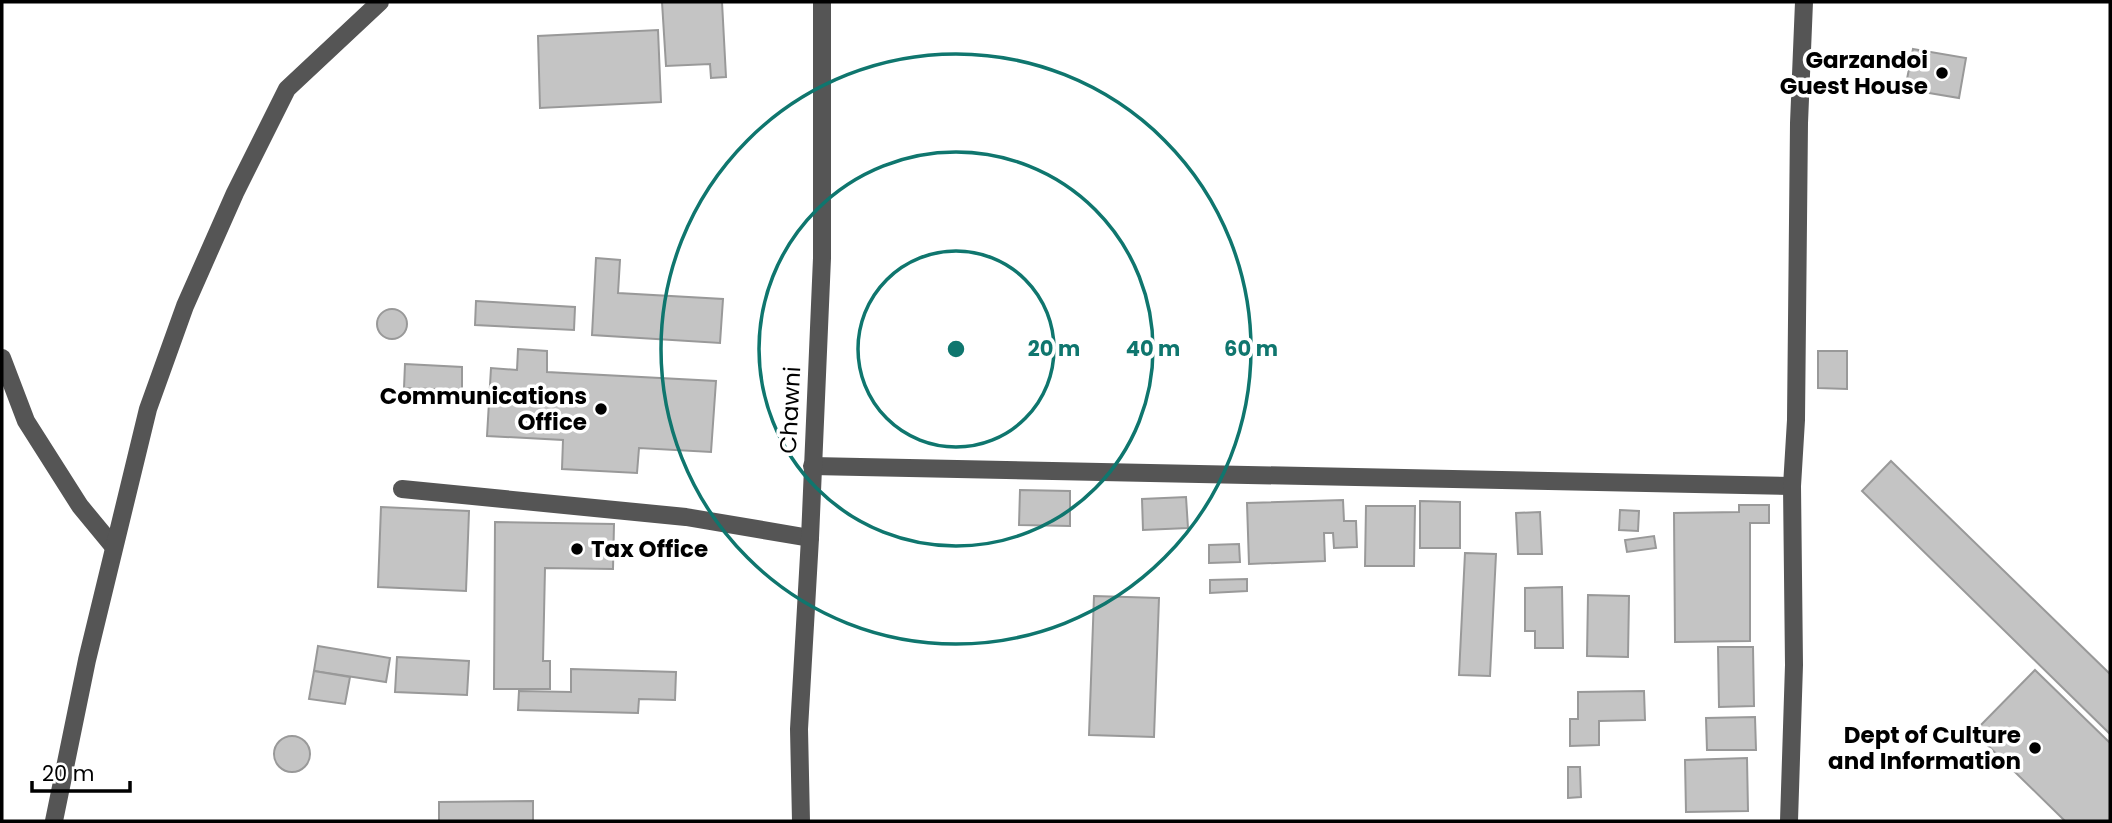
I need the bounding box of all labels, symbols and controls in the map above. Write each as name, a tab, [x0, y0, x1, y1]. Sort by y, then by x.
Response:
place label: Garzandoi Guest House	[1780, 44, 1928, 102]
marker: Garzandoi Guest House	[1934, 65, 1950, 81]
text: 20 m	[1028, 334, 1080, 363]
text: 40 m	[1126, 334, 1180, 363]
text: 60 m	[1224, 334, 1278, 363]
centre of rings	[944, 337, 968, 361]
street label: Chawni	[772, 366, 808, 454]
place label: Communications Office	[380, 380, 587, 438]
marker: Communications Office	[593, 401, 609, 417]
place label: Tax Office	[591, 533, 708, 565]
marker: Tax Office	[569, 541, 585, 557]
place label: Dept of Culture and Information	[1828, 719, 2021, 777]
marker: Dept of Culture and Information	[2027, 740, 2043, 756]
scale bar	[32, 750, 130, 794]
text: 20 m	[42, 759, 95, 788]

